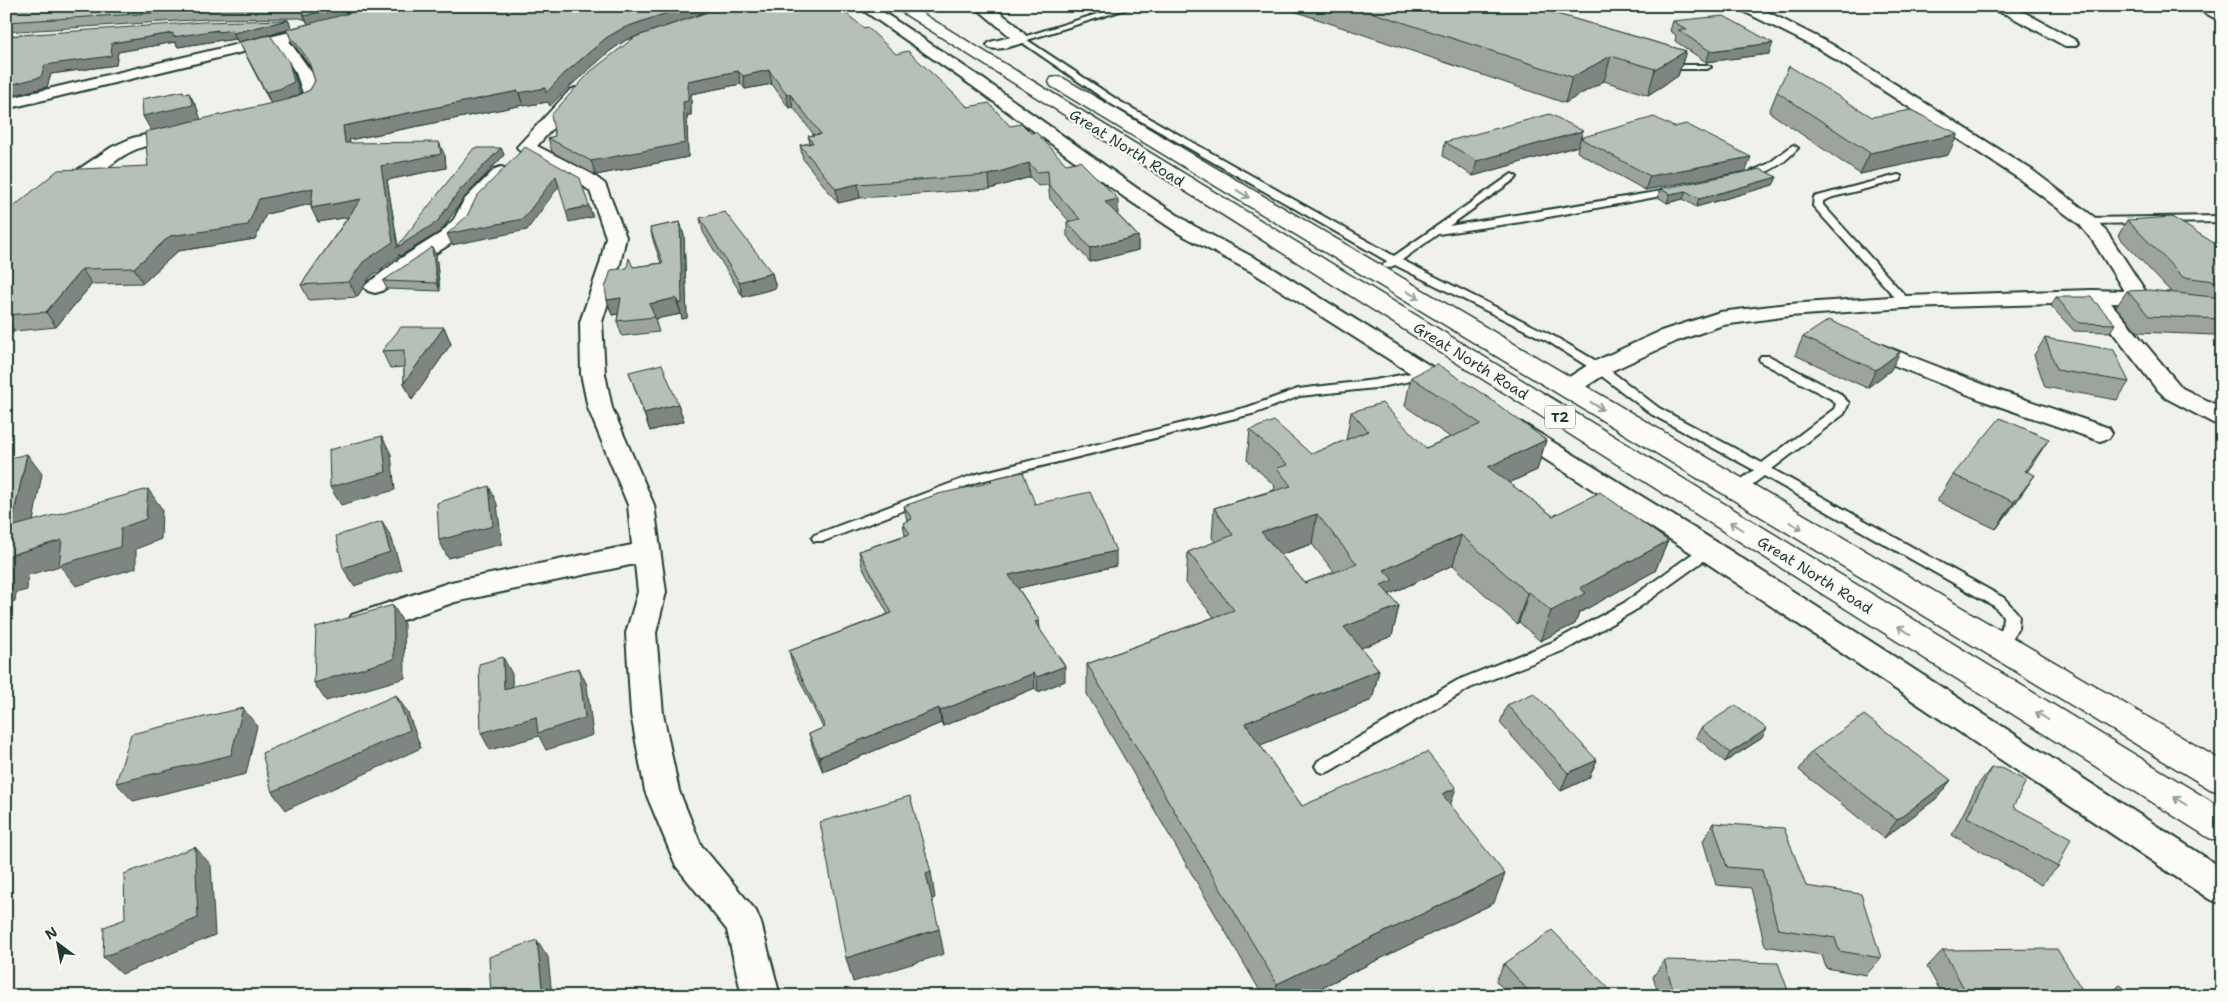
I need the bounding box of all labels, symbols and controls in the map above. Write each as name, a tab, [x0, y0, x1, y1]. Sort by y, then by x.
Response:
street label: Great North Road	[1066, 105, 1189, 192]
one-way arrow	[1236, 189, 1250, 199]
one-way arrow	[1405, 291, 1419, 301]
street label: Great North Road	[1410, 318, 1533, 405]
one-way arrow	[1590, 401, 1604, 411]
road number: T2	[1545, 406, 1575, 428]
one-way arrow	[1730, 520, 1744, 530]
one-way arrow	[1789, 521, 1803, 531]
street label: Great North Road	[1754, 532, 1877, 619]
one-way arrow	[1898, 625, 1912, 635]
one-way arrow	[2036, 710, 2050, 720]
one-way arrow	[2174, 796, 2188, 806]
north arrow	[32, 920, 82, 970]
text: N	[42, 922, 61, 944]

